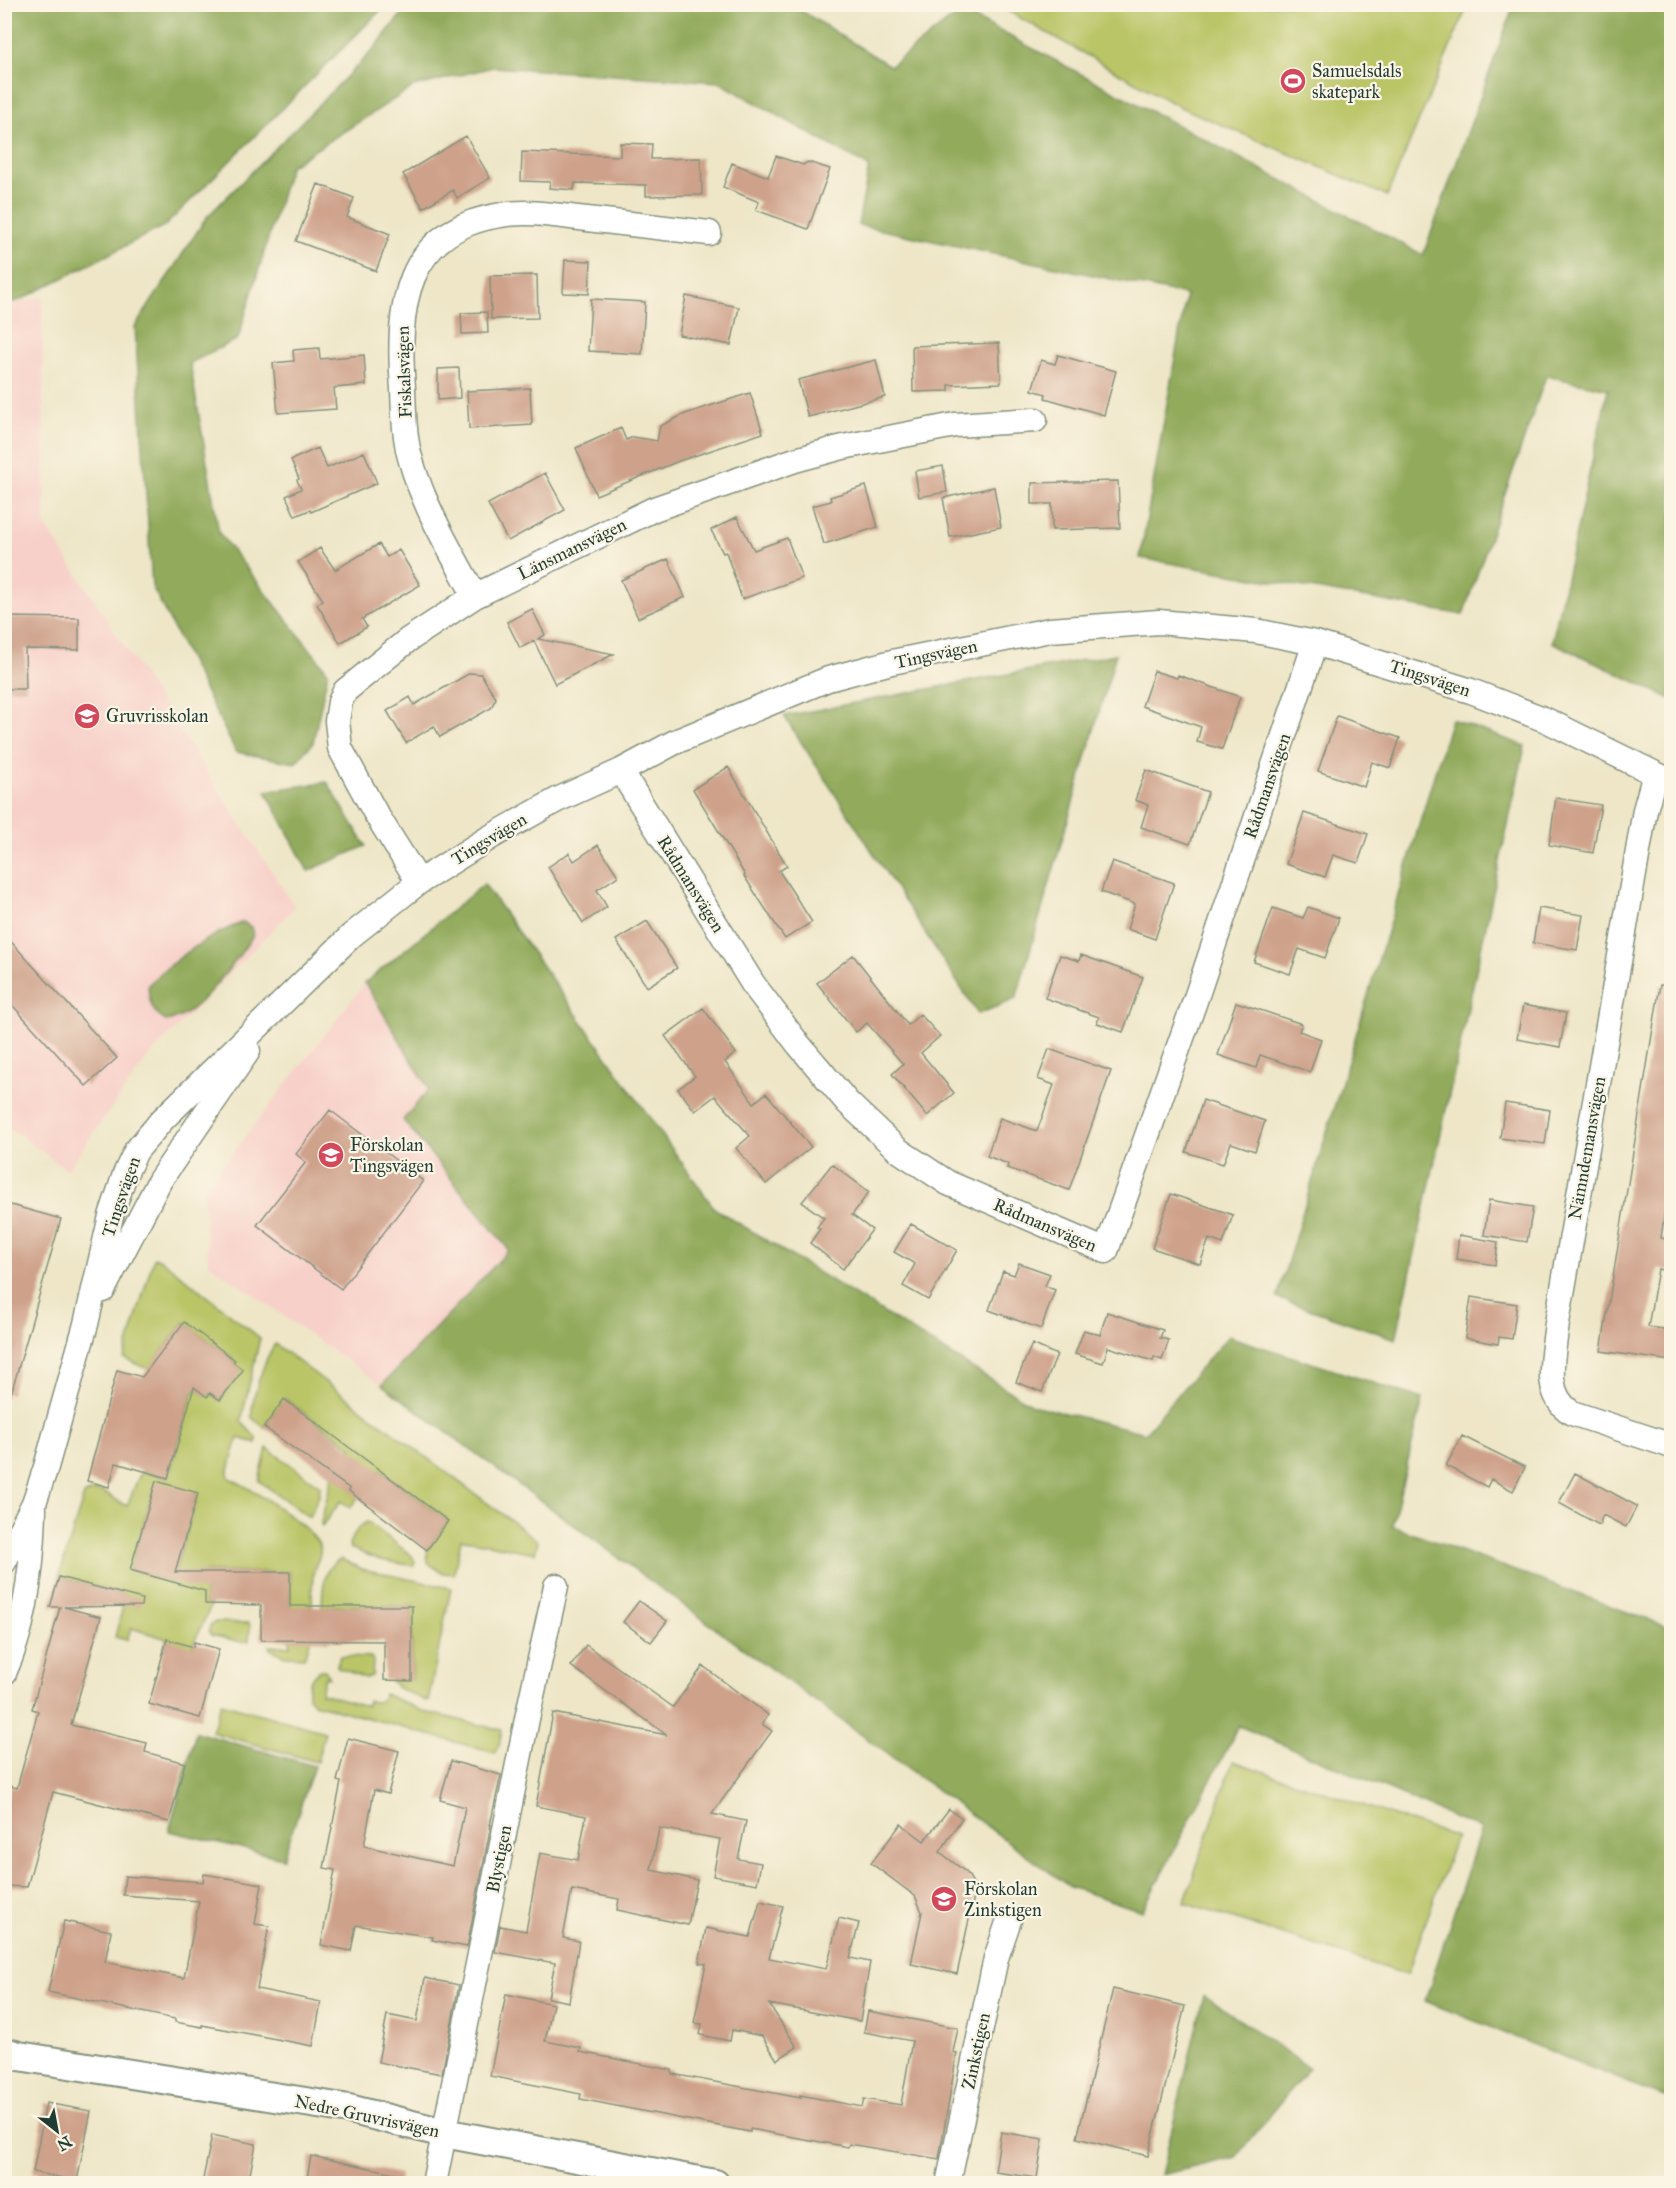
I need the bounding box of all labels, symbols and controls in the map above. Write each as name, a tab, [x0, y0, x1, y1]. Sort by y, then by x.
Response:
place label: Samuelsdals skatepark	[1312, 60, 1402, 103]
sports icon: Samuelsdals skatepark	[1278, 66, 1308, 96]
street label: Fiskalsvägen	[391, 325, 418, 419]
street label: Länsmansvägen	[514, 513, 631, 586]
street label: Tingsvägen	[893, 634, 980, 674]
street label: Tingsvägen	[1386, 655, 1474, 702]
school or university icon: Gruvrisskolan	[72, 701, 102, 731]
place label: Gruvrisskolan	[106, 705, 209, 727]
street label: Rådmansvägen	[1239, 730, 1296, 842]
street label: Tingsvägen	[447, 808, 531, 871]
street label: Rådmansvägen	[652, 831, 730, 937]
street label: Nämndemansvägen	[1564, 1074, 1611, 1221]
place label: Förskolan Tingsvägen	[350, 1134, 434, 1178]
school or university icon: Förskolan Tingsvägen	[316, 1140, 346, 1170]
street label: Tingsvägen	[97, 1154, 146, 1241]
street label: Rådmansvägen	[990, 1193, 1100, 1258]
street label: Blystigen	[482, 1823, 517, 1895]
place label: Förskolan Zinkstigen	[964, 1878, 1042, 1922]
school or university icon: Förskolan Zinkstigen	[929, 1884, 959, 1914]
street label: Zinkstigen	[957, 2010, 996, 2092]
street label: Nedre Gruvrisvägen	[292, 2090, 442, 2143]
north arrow	[27, 2101, 87, 2161]
text: N	[53, 2132, 75, 2155]

